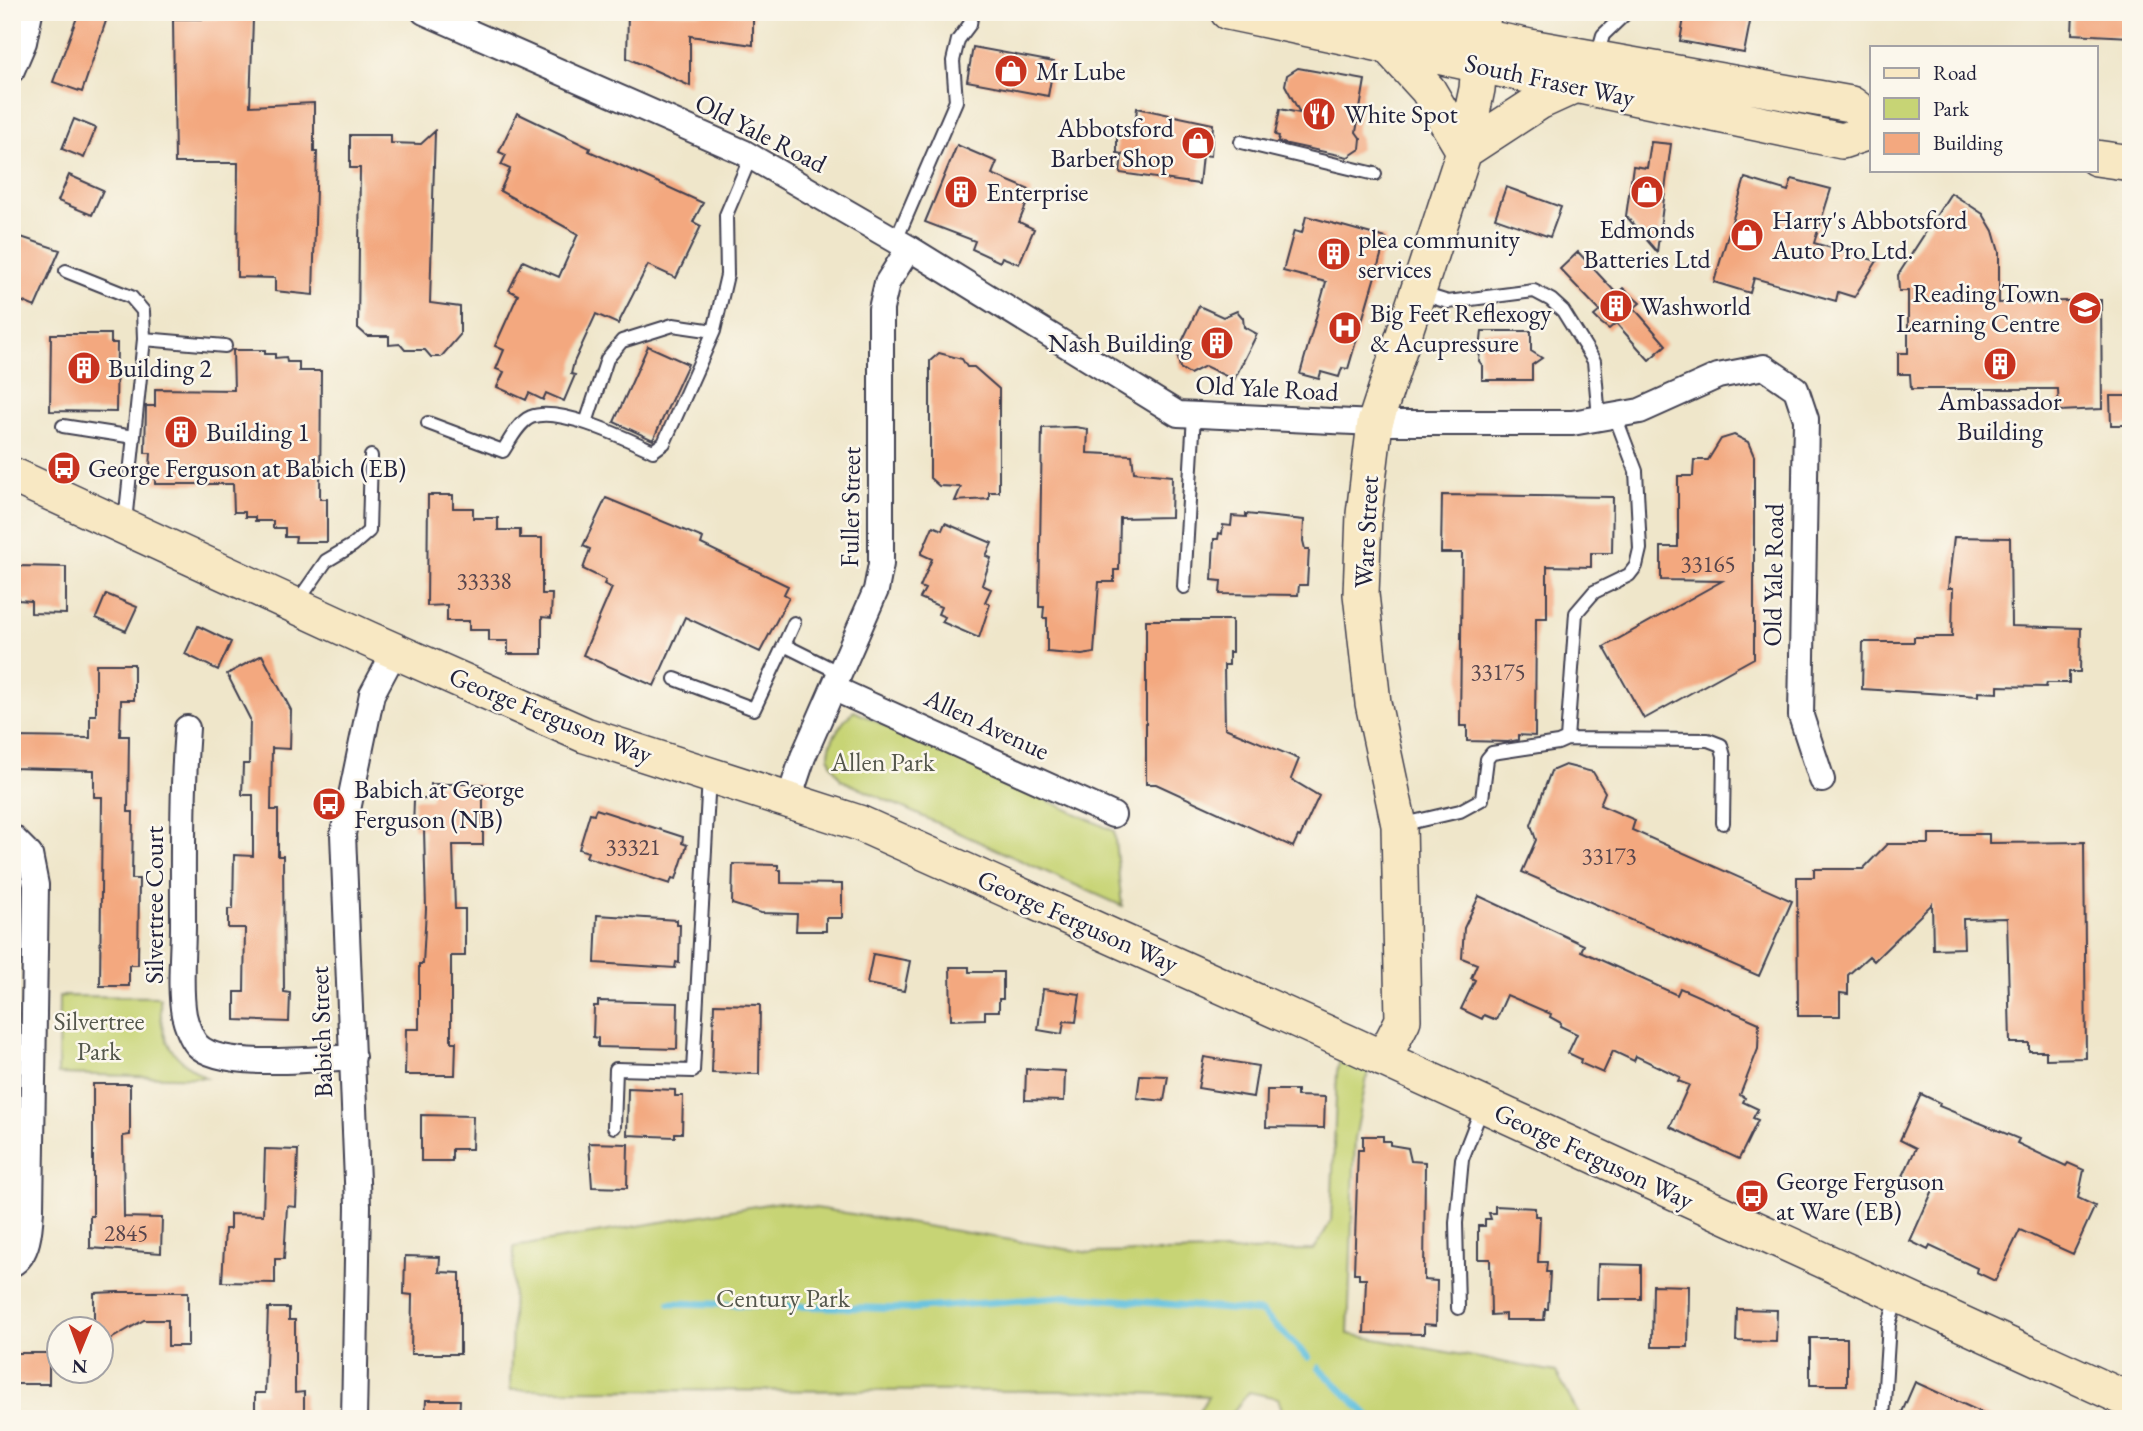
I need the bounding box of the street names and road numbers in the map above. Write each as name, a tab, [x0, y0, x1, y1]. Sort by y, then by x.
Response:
street label: South Fraser Way	[1462, 45, 1639, 115]
street label: Old Yale Road	[689, 85, 833, 181]
street label: Old Yale Road	[1195, 367, 1340, 409]
street label: Fuller Street	[832, 446, 868, 568]
street label: Ware Street	[1346, 475, 1386, 589]
street label: Old Yale Road	[1755, 502, 1791, 647]
street label: George Ferguson Way	[444, 659, 658, 772]
street label: Allen Avenue	[918, 680, 1055, 768]
street label: Silvertree Court	[137, 826, 171, 984]
street label: George Ferguson Way	[972, 861, 1184, 981]
street label: Babich Street	[302, 966, 340, 1098]
street label: George Ferguson Way	[1489, 1095, 1700, 1217]

